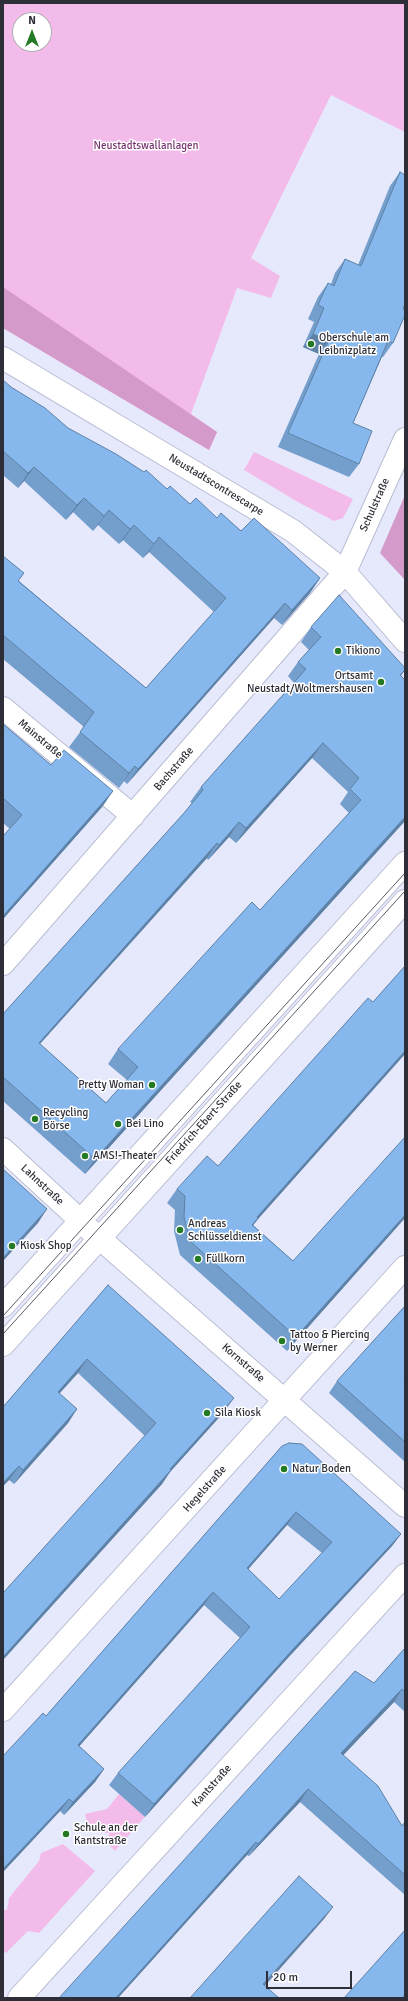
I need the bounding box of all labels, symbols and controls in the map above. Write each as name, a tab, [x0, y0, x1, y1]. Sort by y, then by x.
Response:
north arrow	[12, 12, 52, 52]
text: N	[28, 14, 36, 27]
park label: Neustadtswallanlagen	[93, 139, 199, 153]
place label: Oberschule am Leibnizplatz	[319, 331, 389, 357]
marker: Oberschule am Leibnizplatz	[306, 339, 316, 349]
street label: Neustadtscontrescarpe	[166, 451, 266, 519]
street label: Schulstraße	[357, 476, 393, 534]
place label: Tikiono	[346, 644, 380, 658]
marker: Tikiono	[333, 646, 343, 656]
place label: Ortsamt Neustadt/Woltmershausen	[247, 669, 373, 695]
marker: Ortsamt Neustadt/Woltmershausen	[376, 677, 386, 687]
street label: Mainstraße	[15, 717, 65, 761]
street label: Bachstraße	[151, 744, 197, 794]
place label: Pretty Woman	[78, 1078, 144, 1092]
street label: Friedrich-Ebert-Straße	[163, 1079, 245, 1167]
marker: Pretty Woman	[147, 1080, 157, 1090]
place label: Recycling Börse	[43, 1106, 88, 1132]
marker: Recycling Börse	[30, 1114, 40, 1124]
place label: Bei Lino	[126, 1117, 164, 1131]
marker: Bei Lino	[113, 1119, 123, 1129]
place label: AMS!-Theater	[93, 1149, 157, 1163]
marker: AMS!-Theater	[80, 1151, 90, 1161]
street label: Lahnstraße	[18, 1162, 66, 1208]
place label: Andreas Schlüsseldienst	[188, 1217, 262, 1243]
marker: Andreas Schlüsseldienst	[175, 1225, 185, 1235]
place label: Kiosk Shop	[20, 1239, 72, 1253]
marker: Kiosk Shop	[7, 1241, 17, 1251]
place label: Füllkorn	[206, 1252, 245, 1266]
marker: Füllkorn	[193, 1254, 203, 1264]
place label: Tattoo & Piercing by Werner	[290, 1328, 369, 1354]
marker: Tattoo & Piercing by Werner	[277, 1336, 287, 1346]
street label: Kornstraße	[219, 1341, 267, 1385]
place label: Sila Kiosk	[215, 1406, 261, 1420]
marker: Sila Kiosk	[202, 1408, 212, 1418]
place label: Natur Boden	[292, 1462, 351, 1476]
street label: Hegelstraße	[181, 1463, 229, 1515]
marker: Natur Boden	[279, 1464, 289, 1474]
street label: Kantstraße	[189, 1762, 235, 1810]
place label: Schule an der Kantstraße	[74, 1821, 138, 1847]
marker: Schule an der Kantstraße	[61, 1829, 71, 1839]
scale bar	[268, 1963, 354, 1989]
text: 20 m	[273, 1970, 298, 1985]

